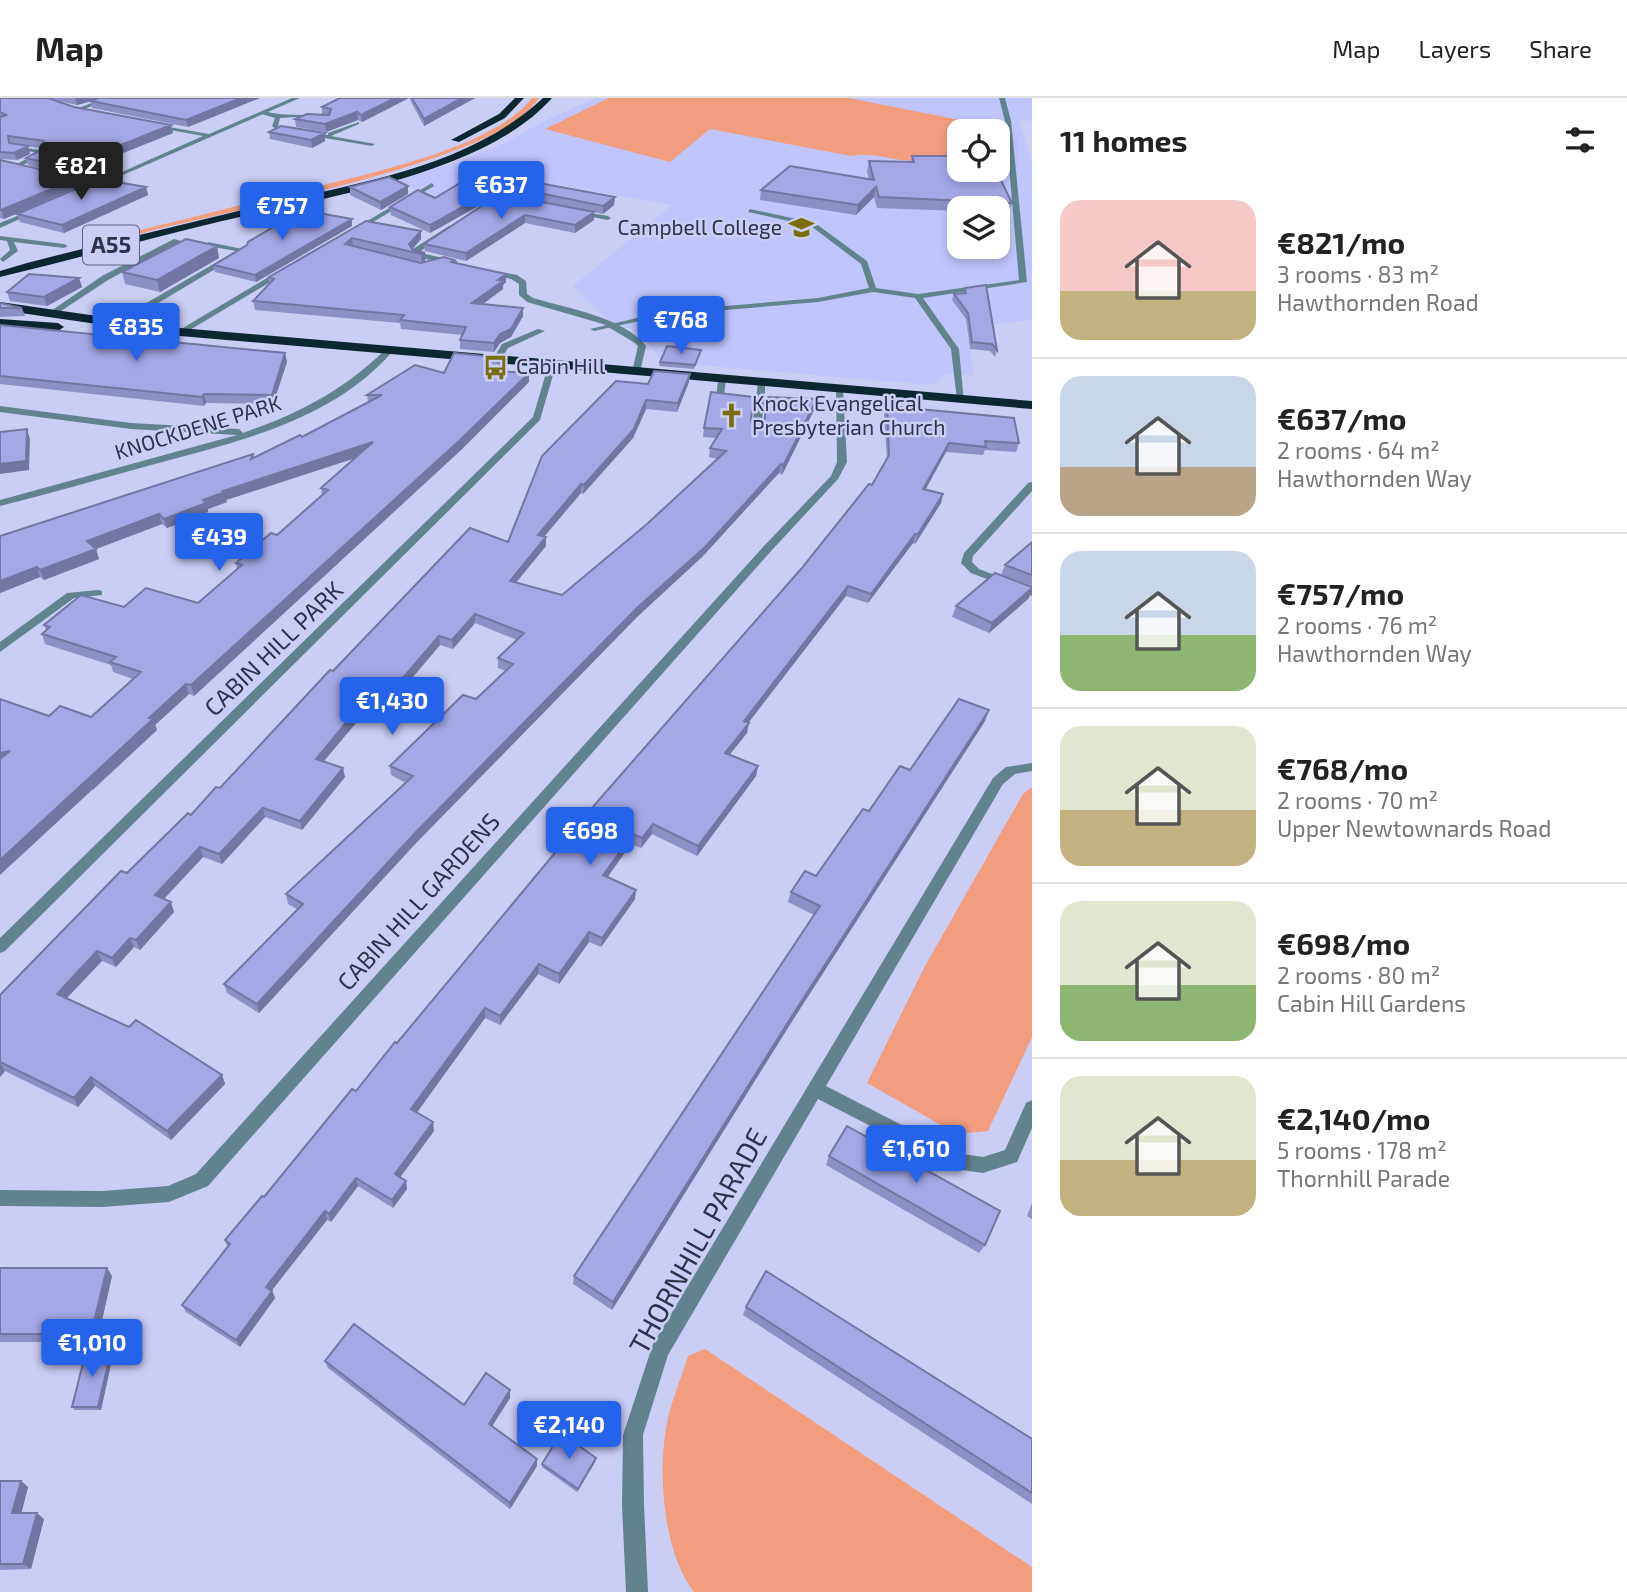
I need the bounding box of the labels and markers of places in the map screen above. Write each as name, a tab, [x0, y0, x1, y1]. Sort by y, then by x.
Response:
pin: €821	[40, 142, 122, 202]
pin: €637	[460, 162, 542, 221]
pin: €757	[241, 183, 323, 242]
place label: Campbell College	[617, 214, 782, 239]
school or university icon: Campbell College	[788, 214, 816, 242]
pin: €768	[640, 296, 722, 356]
pin: €835	[95, 303, 177, 363]
bus stop icon: Cabin Hill	[482, 353, 510, 381]
place label: Cabin Hill	[516, 353, 606, 378]
place label: Knock Evangelical Presbyterian Church	[752, 390, 946, 439]
church icon: Knock Evangelical Presbyterian Church	[718, 402, 746, 430]
pin: €439	[178, 514, 260, 573]
pin: €1,430	[335, 678, 449, 737]
pin: €698	[549, 808, 631, 867]
pin: €1,610	[859, 1126, 973, 1185]
pin: €1,010	[35, 1320, 149, 1379]
pin: €2,140	[512, 1402, 626, 1461]

